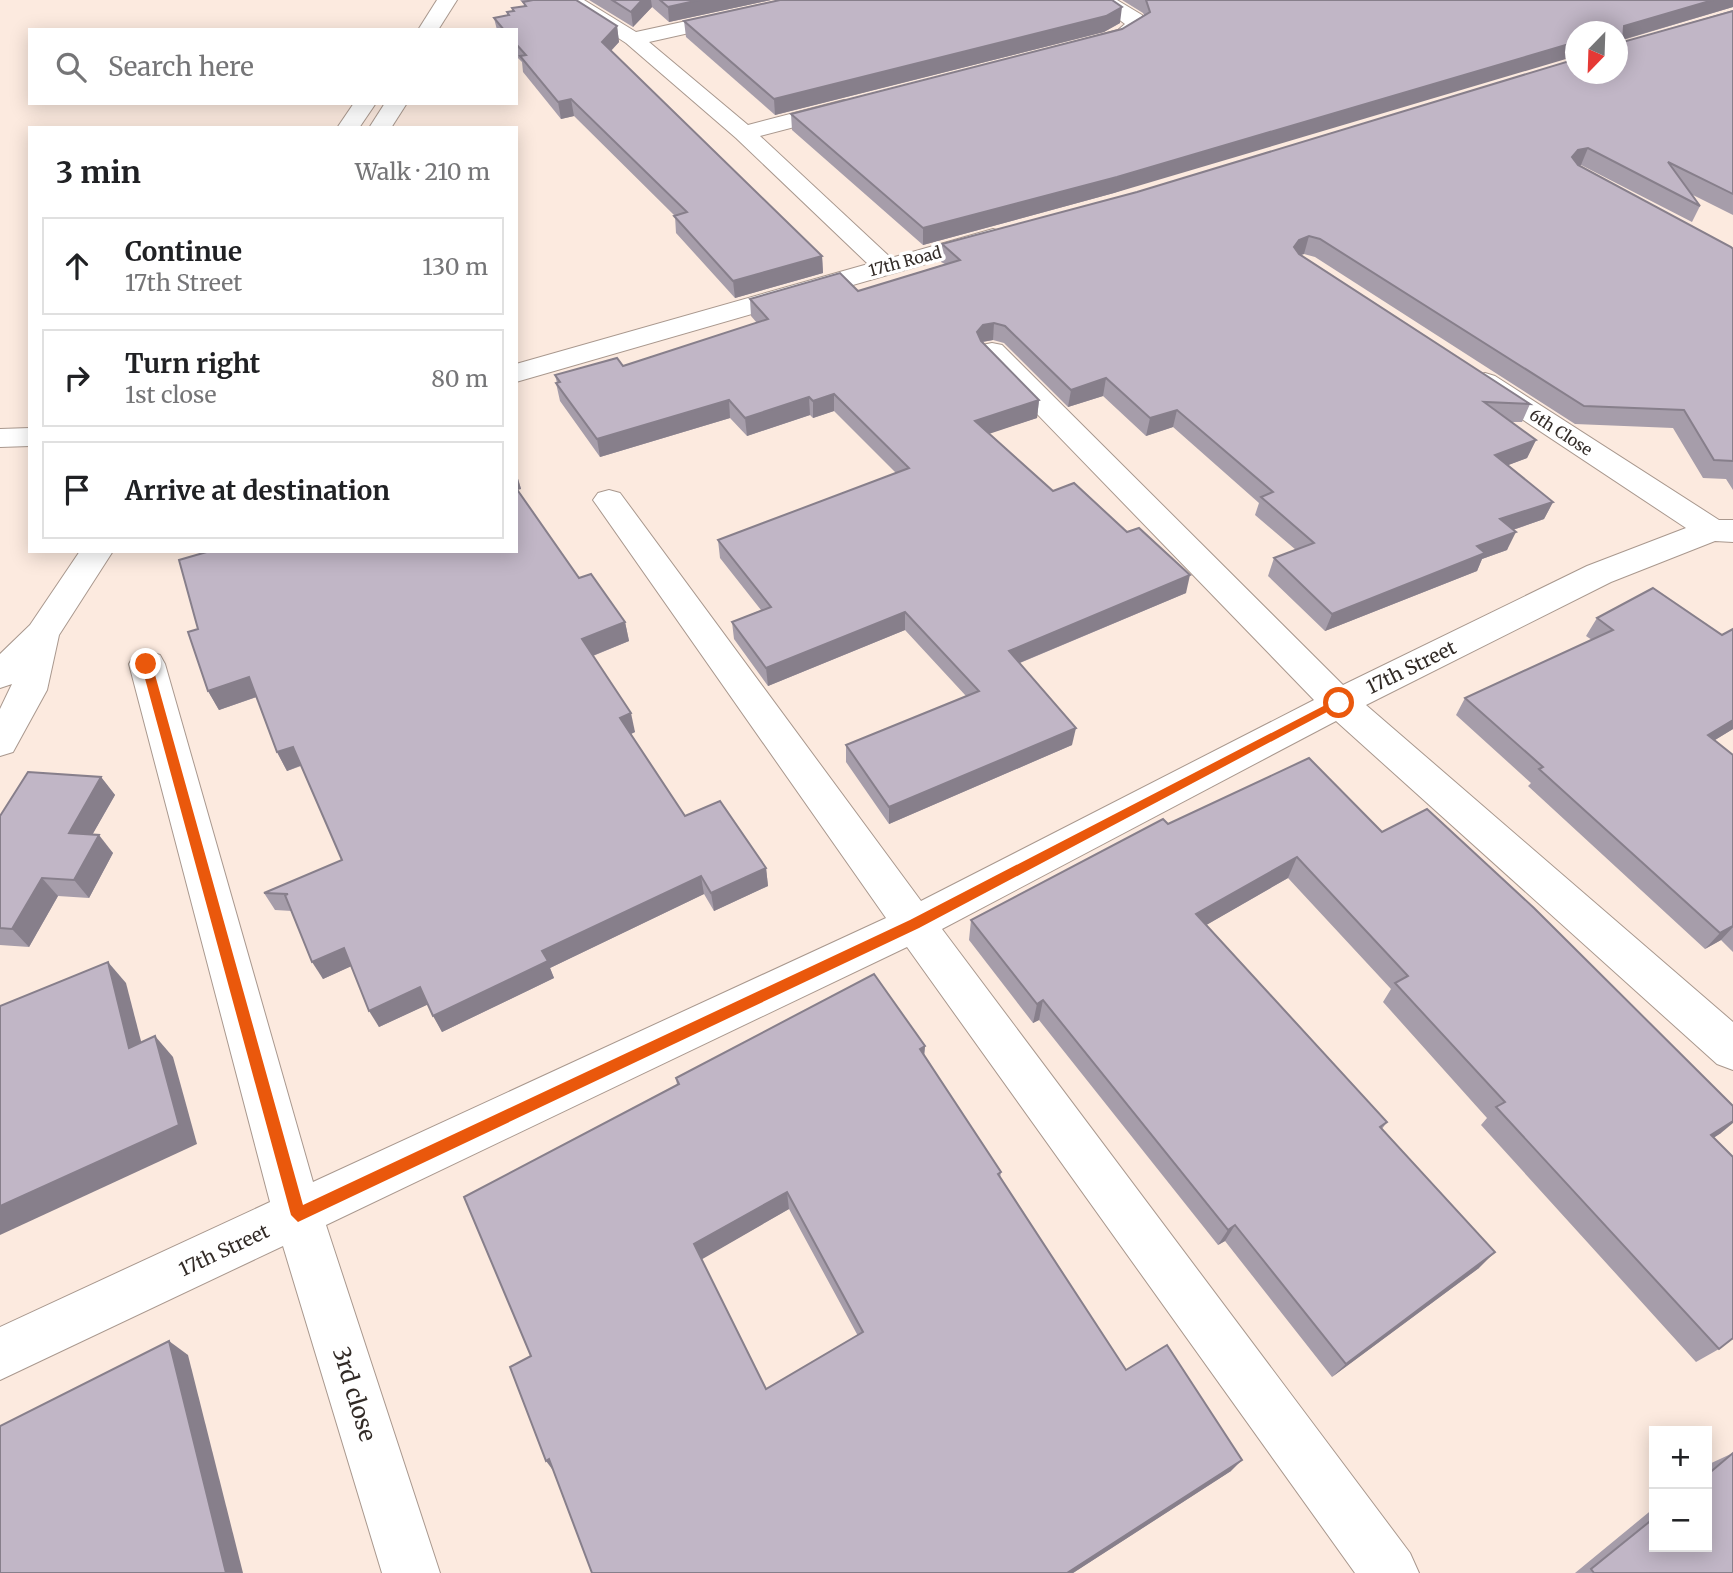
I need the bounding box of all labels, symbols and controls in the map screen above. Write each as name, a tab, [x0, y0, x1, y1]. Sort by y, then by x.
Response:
north arrow	[1565, 21, 1628, 84]
search box	[28, 28, 518, 105]
icon: search	[52, 48, 90, 86]
text: Search here	[108, 50, 254, 83]
text: 3 min	[56, 153, 141, 191]
text: Walk · 210 m	[355, 157, 490, 186]
text: Continue	[125, 235, 242, 268]
street label: 17th Road	[866, 242, 944, 280]
icon: ahead	[58, 247, 96, 285]
text: 130 m	[422, 252, 488, 281]
text: 17th Street	[125, 268, 242, 297]
text: Turn right	[125, 347, 260, 380]
icon: right	[58, 359, 96, 397]
text: 80 m	[431, 364, 488, 393]
text: 1st close	[125, 380, 216, 409]
street label: 6th Close	[1526, 404, 1596, 460]
icon: arrive	[58, 471, 96, 509]
text: Arrive at destination	[125, 474, 390, 507]
street label: 17th Street	[1362, 635, 1460, 699]
route end	[130, 648, 161, 679]
route start	[1323, 687, 1354, 718]
street label: 17th Street	[175, 1218, 273, 1281]
street label: 3rd close	[327, 1343, 383, 1445]
map controls	[1649, 1426, 1712, 1552]
button: +	[1649, 1426, 1712, 1489]
button: −	[1649, 1489, 1712, 1552]

